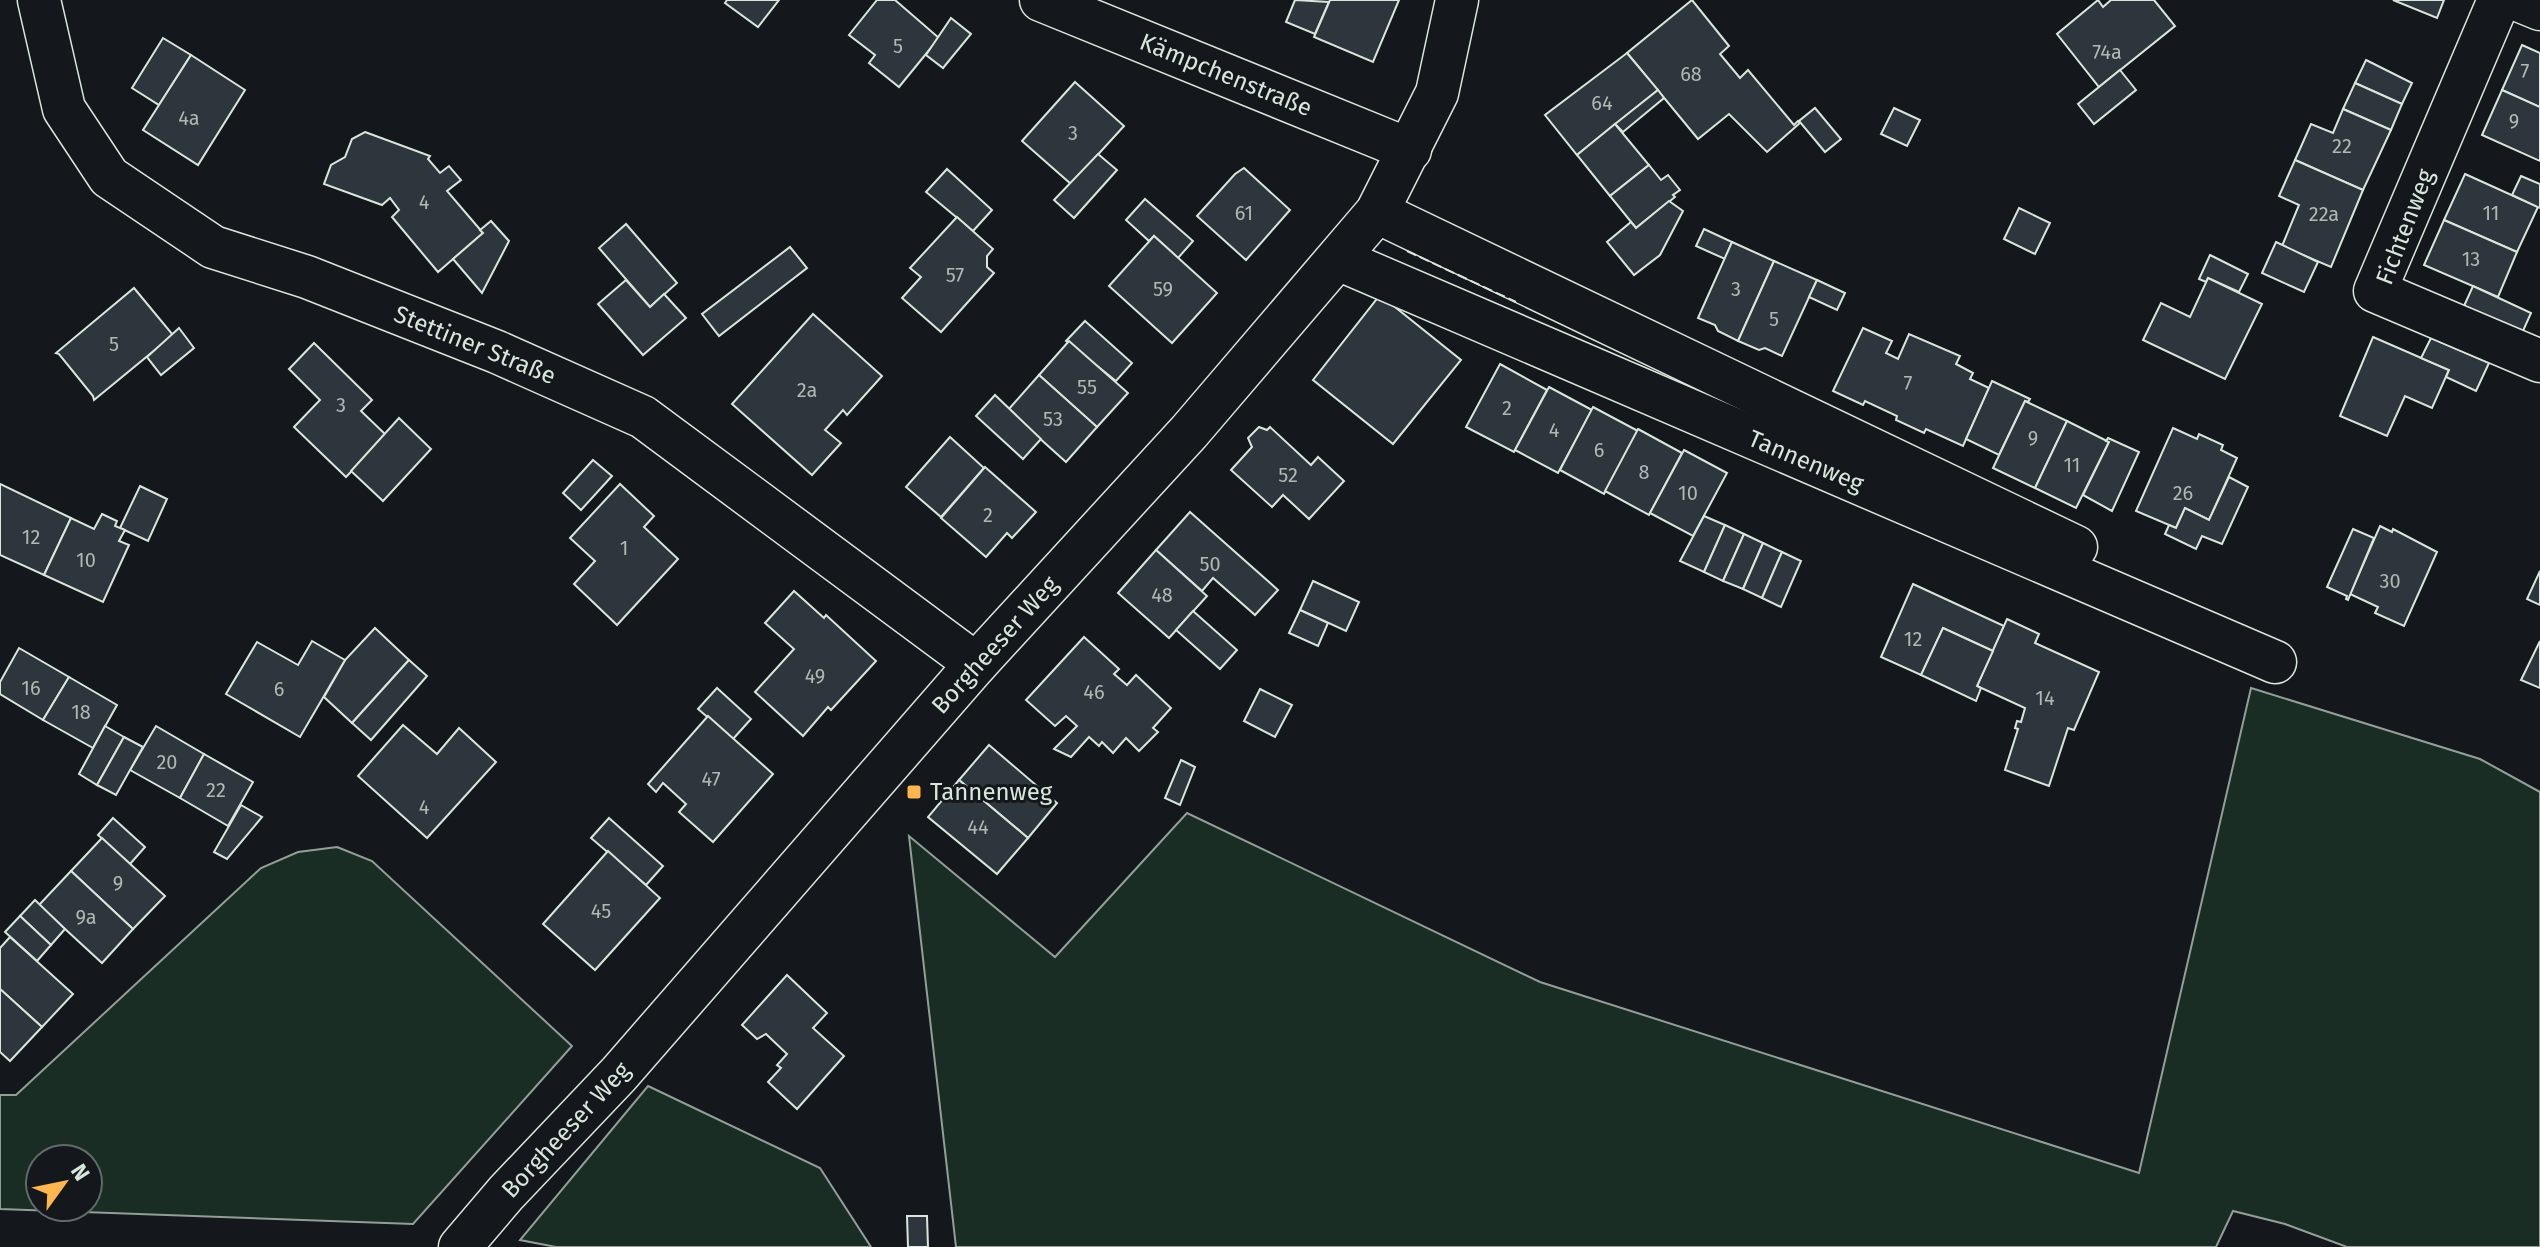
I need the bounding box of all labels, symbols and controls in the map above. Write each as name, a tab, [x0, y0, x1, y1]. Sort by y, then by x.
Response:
street label: Kämpchenstraße	[1136, 28, 1316, 122]
house number: 5	[893, 34, 903, 58]
house number: 74a	[2092, 40, 2122, 64]
house number: 7	[2521, 59, 2530, 83]
house number: 68	[1680, 62, 1702, 86]
house number: 64	[1591, 91, 1613, 115]
house number: 4a	[178, 106, 200, 130]
house number: 9	[2509, 109, 2519, 133]
house number: 3	[1068, 121, 1078, 145]
house number: 22	[2332, 134, 2352, 158]
street label: Fichtenweg	[2370, 165, 2440, 289]
house number: 4	[419, 190, 430, 214]
house number: 61	[1235, 201, 1253, 225]
house number: 11	[2482, 201, 2500, 225]
house number: 22a	[2309, 202, 2339, 226]
house number: 13	[2462, 247, 2480, 271]
house number: 57	[946, 263, 964, 287]
house number: 59	[1153, 277, 1173, 301]
house number: 3	[1731, 277, 1741, 301]
street label: Stettiner Straße	[390, 300, 560, 390]
house number: 5	[1769, 307, 1779, 331]
house number: 5	[109, 332, 119, 356]
house number: 7	[1904, 371, 1913, 395]
house number: 55	[1077, 375, 1097, 399]
house number: 2a	[797, 378, 817, 402]
house number: 3	[336, 393, 346, 417]
house number: 2	[1502, 396, 1512, 420]
house number: 53	[1043, 407, 1063, 431]
house number: 4	[1549, 418, 1560, 442]
street label: Tannenweg	[1744, 424, 1868, 498]
house number: 9	[2028, 426, 2038, 450]
house number: 6	[1594, 438, 1604, 462]
house number: 11	[2063, 453, 2081, 477]
house number: 8	[1638, 460, 1650, 484]
house number: 52	[1278, 463, 1298, 487]
house number: 10	[1678, 481, 1698, 505]
house number: 26	[2173, 481, 2193, 505]
house number: 2	[983, 503, 993, 527]
house number: 12	[22, 525, 40, 549]
house number: 1	[620, 536, 628, 560]
house number: 10	[76, 548, 96, 572]
house number: 50	[1199, 552, 1221, 576]
house number: 30	[2379, 569, 2401, 593]
street label: Borgheeser Weg	[926, 570, 1064, 719]
house number: 48	[1151, 583, 1173, 607]
house number: 12	[1904, 627, 1922, 651]
house number: 49	[805, 664, 825, 688]
house number: 16	[21, 676, 41, 700]
house number: 6	[274, 677, 284, 701]
house number: 46	[1083, 680, 1105, 704]
house number: 14	[2035, 686, 2055, 710]
house number: 18	[71, 700, 91, 724]
house number: 20	[156, 750, 178, 774]
house number: 47	[701, 767, 721, 791]
house number: 22	[206, 778, 226, 802]
place label: Tannenweg	[930, 778, 1053, 806]
marker: Tannenweg	[905, 783, 923, 801]
house number: 4	[419, 795, 430, 819]
house number: 44	[967, 815, 989, 839]
house number: 9	[113, 871, 123, 895]
house number: 45	[591, 899, 611, 923]
house number: 9a	[75, 905, 97, 929]
street label: Borgheeser Weg	[496, 1056, 636, 1204]
north arrow	[24, 1143, 104, 1223]
text: N	[65, 1159, 96, 1186]

